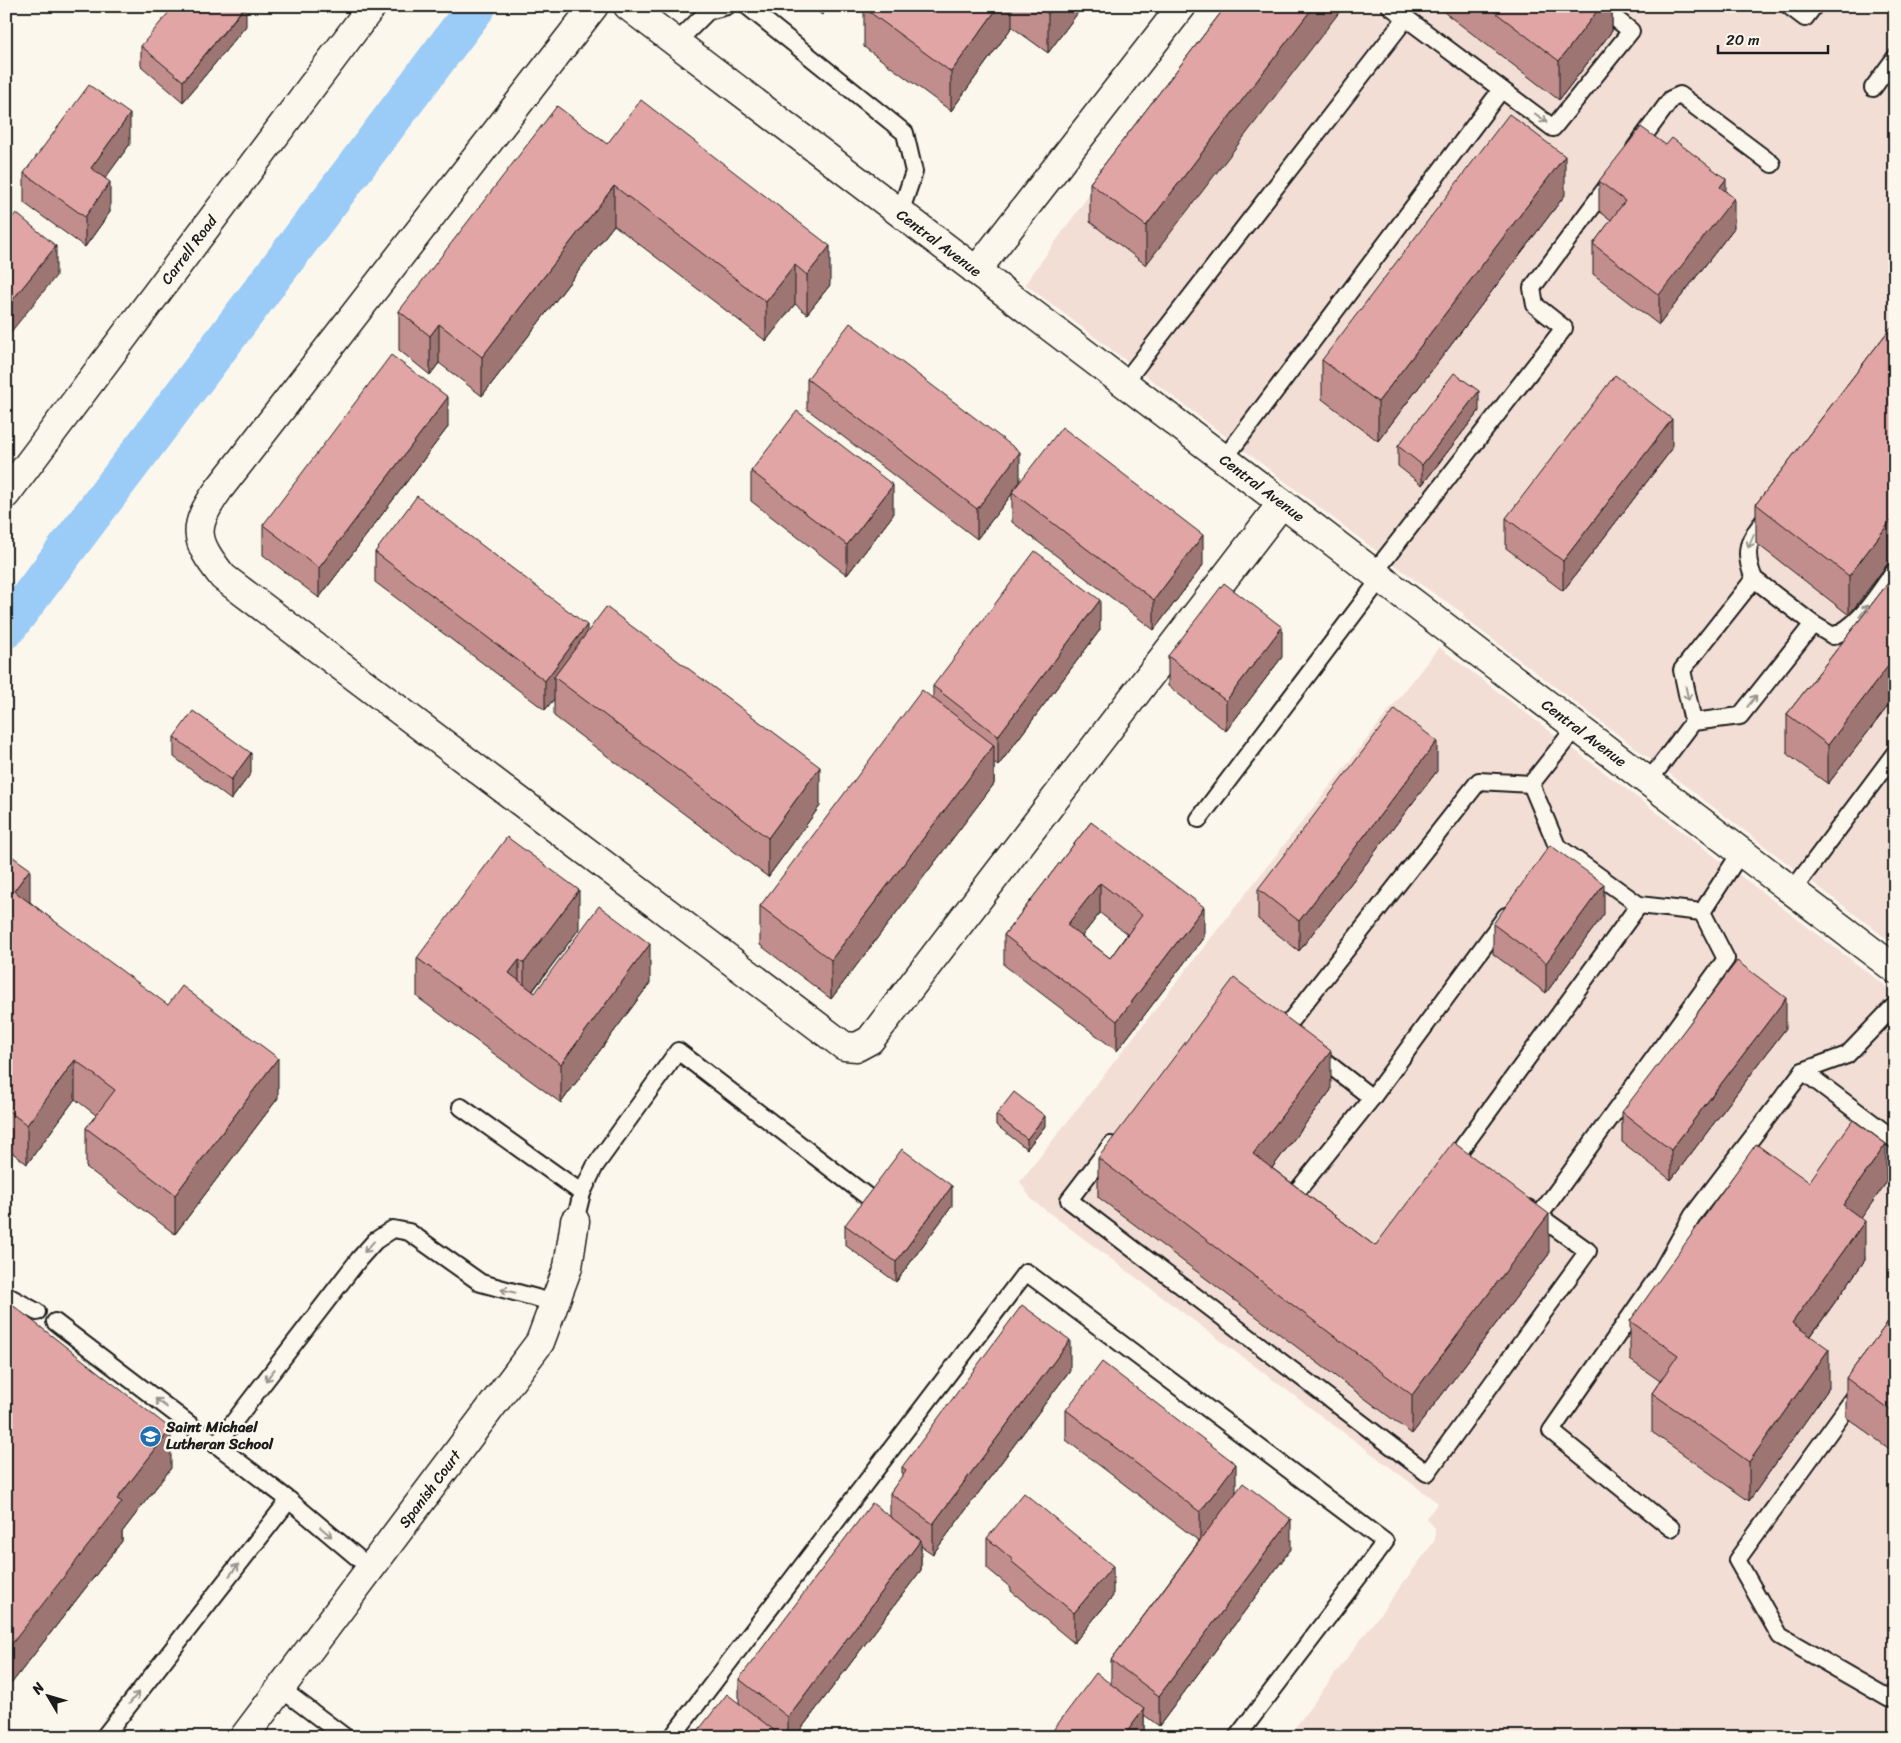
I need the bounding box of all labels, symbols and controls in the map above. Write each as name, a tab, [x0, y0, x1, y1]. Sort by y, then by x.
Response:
scale bar	[1718, 22, 1828, 54]
text: 20 m	[1726, 27, 1760, 53]
one-way arrow	[1534, 113, 1547, 124]
street label: Central Avenue	[891, 202, 988, 284]
street label: Carrell Road	[154, 209, 225, 290]
street label: Central Avenue	[1214, 447, 1311, 529]
one-way arrow	[1745, 533, 1755, 548]
one-way arrow	[1858, 605, 1869, 618]
one-way arrow	[1683, 685, 1692, 701]
street label: Central Avenue	[1536, 692, 1633, 774]
one-way arrow	[1746, 695, 1757, 708]
one-way arrow	[364, 1241, 375, 1254]
one-way arrow	[500, 1286, 516, 1295]
one-way arrow	[264, 1368, 275, 1381]
one-way arrow	[155, 1397, 168, 1408]
place label: Saint Michael Lutheran School	[165, 1414, 274, 1457]
school or university icon: Saint Michael Lutheran School	[138, 1424, 162, 1448]
street label: Spanish Court	[392, 1444, 469, 1534]
one-way arrow	[320, 1526, 333, 1537]
one-way arrow	[229, 1564, 240, 1577]
north arrow	[22, 1670, 72, 1720]
text: N	[25, 1677, 51, 1701]
one-way arrow	[129, 1692, 140, 1705]

